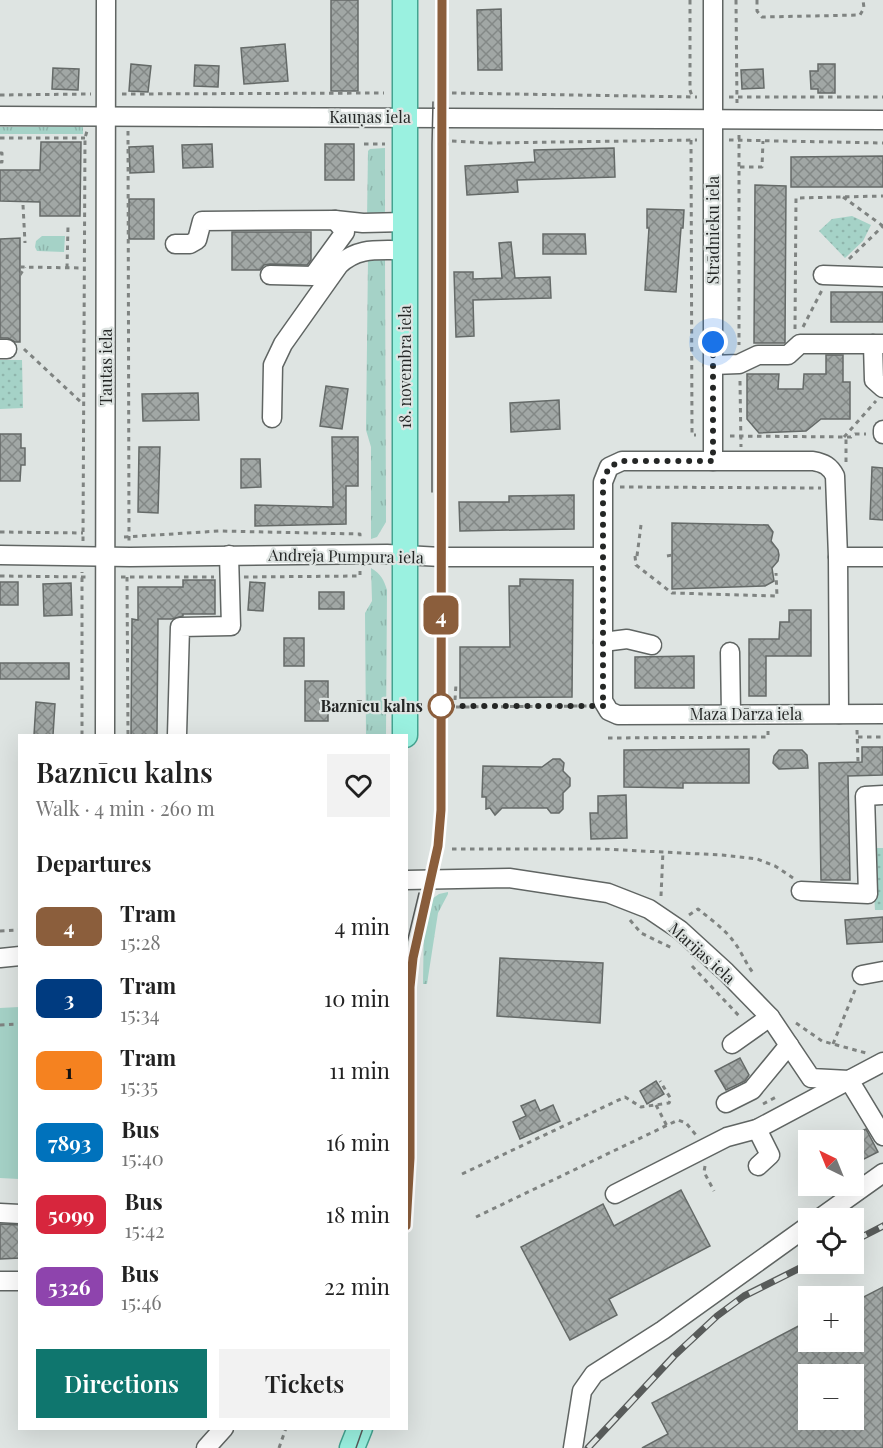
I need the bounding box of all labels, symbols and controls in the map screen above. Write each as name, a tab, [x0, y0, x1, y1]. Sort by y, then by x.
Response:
street label: Kauņas iela	[329, 106, 411, 128]
street label: Strādnieku iela	[702, 176, 723, 284]
street label: 18. novembra iela	[394, 305, 415, 429]
your location	[698, 327, 728, 357]
street label: Tautas iela	[95, 328, 116, 406]
street label: Andreja Pumpura iela	[267, 544, 424, 567]
line badge: 4	[422, 596, 460, 634]
text: 4	[435, 601, 447, 629]
marker: Baznīcu kalns	[428, 693, 454, 719]
place label: Baznīcu kalns	[321, 695, 423, 716]
street label: Mazā Dārza iela	[690, 703, 802, 724]
text: Baznīcu kalns	[36, 753, 213, 790]
button: heart	[327, 754, 390, 817]
text: Walk · 4 min · 260 m	[36, 794, 215, 821]
text: Departures	[36, 848, 151, 878]
text: Tram	[120, 898, 176, 928]
text: 4 min	[335, 911, 390, 941]
text: 4	[63, 912, 75, 940]
street label: Marijas iela	[665, 917, 740, 988]
text: 15:28	[120, 928, 161, 955]
text: Tram	[120, 970, 176, 1000]
text: 10 min	[324, 983, 390, 1013]
text: 3	[64, 984, 74, 1012]
text: 15:34	[120, 1000, 160, 1027]
text: Tram	[120, 1042, 176, 1072]
text: 11 min	[329, 1055, 390, 1085]
text: 1	[65, 1056, 73, 1084]
text: 15:35	[120, 1072, 158, 1099]
text: Bus	[121, 1114, 159, 1144]
text: 16 min	[326, 1127, 390, 1157]
text: 7893	[48, 1128, 91, 1156]
north arrow	[798, 1130, 864, 1196]
map controls	[798, 1130, 864, 1430]
text: 15:40	[121, 1144, 164, 1171]
text: Bus	[124, 1186, 163, 1216]
text: 18 min	[326, 1199, 390, 1229]
text: 5099	[48, 1200, 94, 1228]
button: locate	[798, 1208, 864, 1274]
text: 15:42	[124, 1216, 165, 1243]
text: Bus	[121, 1258, 159, 1288]
text: 22 min	[324, 1271, 390, 1301]
text: 5326	[48, 1272, 91, 1300]
button: +	[798, 1286, 864, 1352]
text: 15:46	[121, 1288, 162, 1315]
button: Directions	[36, 1349, 207, 1418]
button: Tickets	[219, 1349, 390, 1418]
button: −	[798, 1364, 864, 1430]

